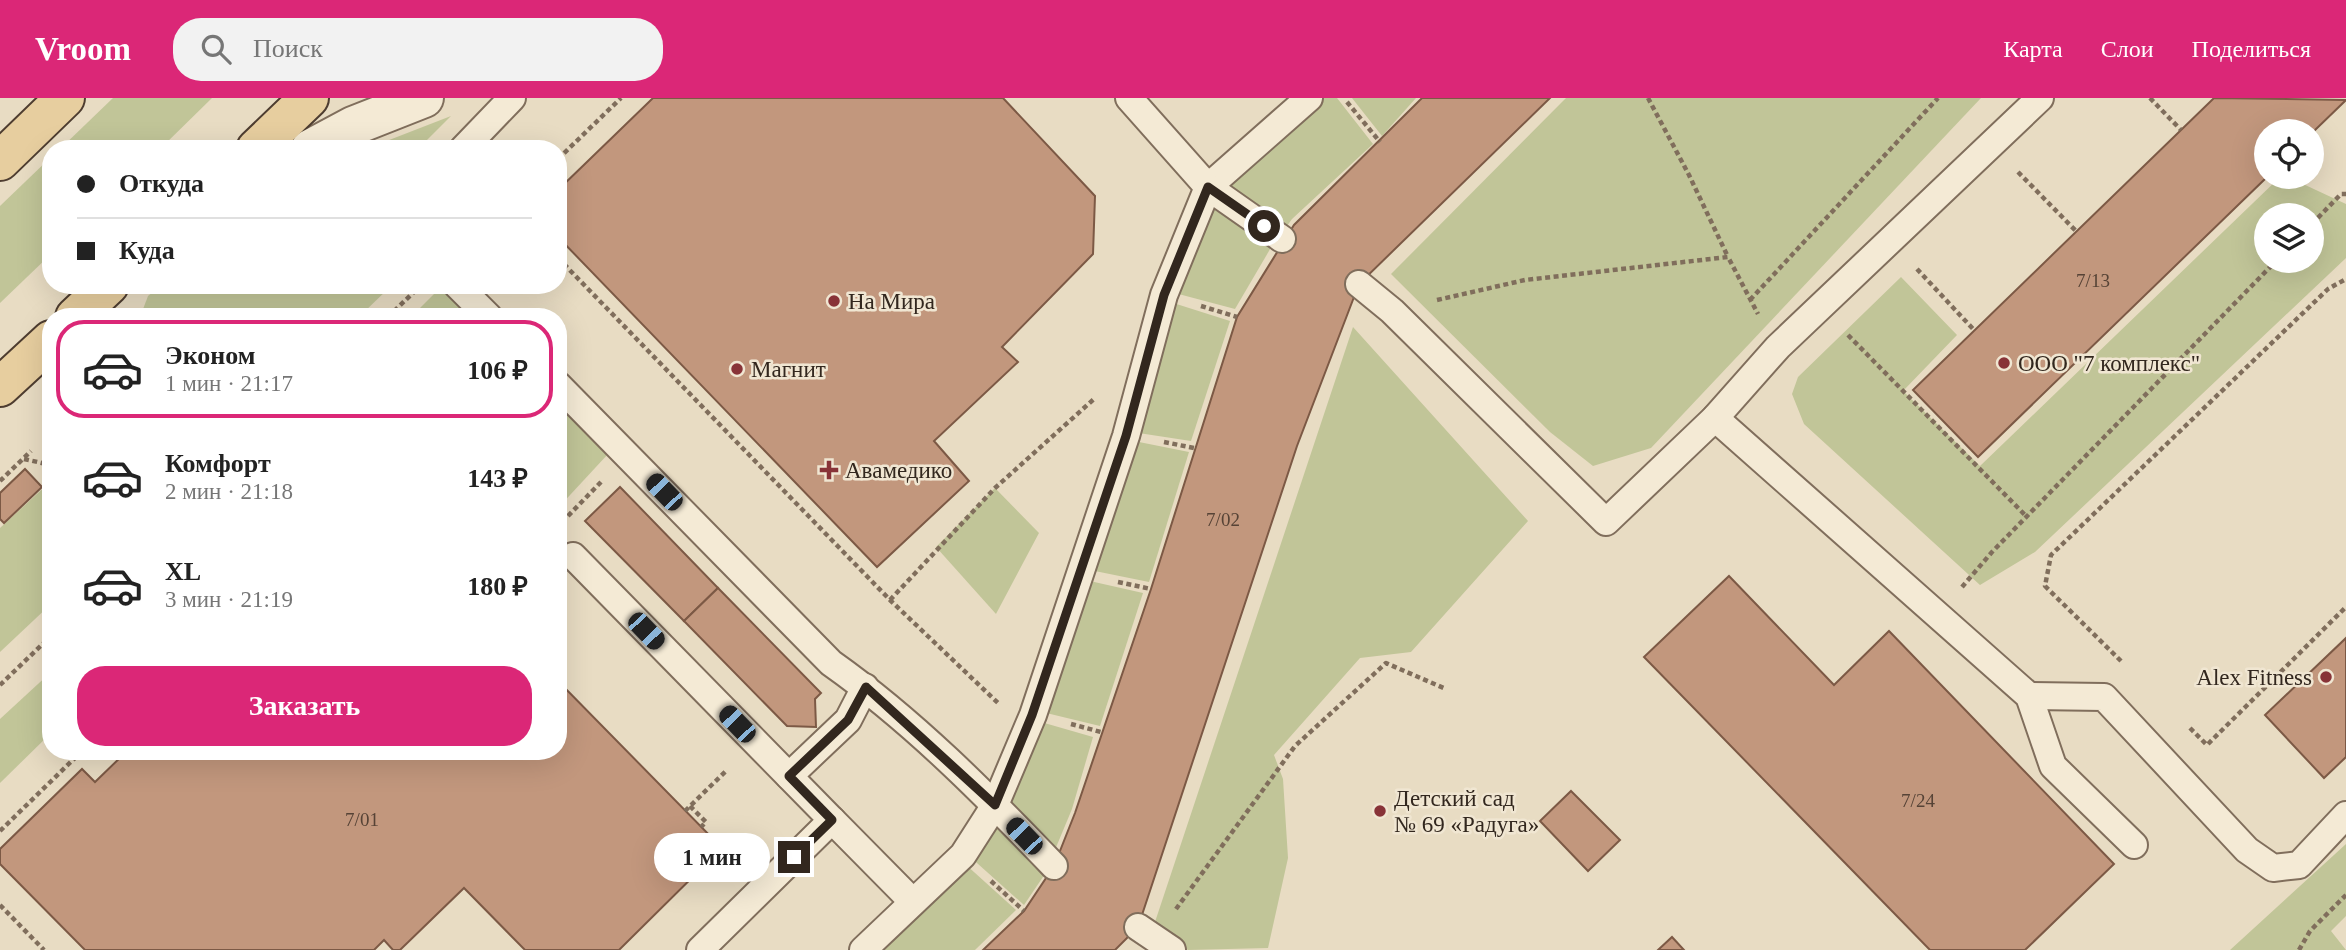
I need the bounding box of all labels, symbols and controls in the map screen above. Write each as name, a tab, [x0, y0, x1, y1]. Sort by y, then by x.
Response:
search box	[173, 18, 663, 81]
icon: search	[197, 30, 235, 68]
text: Vroom	[35, 31, 131, 67]
text: Поиск	[253, 34, 323, 63]
text: Карта	[2003, 36, 2063, 62]
text: Слои	[2101, 36, 2154, 62]
text: Поделиться	[2192, 36, 2311, 62]
map controls	[2254, 119, 2324, 273]
button: locate	[2254, 119, 2324, 189]
text: Откуда	[119, 169, 204, 198]
button: layers	[2254, 203, 2324, 273]
route start	[1248, 210, 1280, 242]
text: Куда	[119, 236, 175, 265]
house number: 7/13	[2076, 270, 2110, 291]
place label: На Мира	[848, 289, 935, 314]
marker: На Мира	[826, 293, 842, 309]
icon: car	[81, 338, 144, 401]
text: Эконом	[165, 341, 255, 370]
place label: ООО "7 комплекс"	[2018, 351, 2200, 376]
marker: ООО "7 комплекс"	[1996, 355, 2012, 371]
text: 106 ₽	[467, 356, 528, 385]
place label: Магнит	[751, 357, 826, 382]
marker: Магнит	[729, 361, 745, 377]
text: 1 мин · 21:17	[165, 371, 293, 396]
icon: car	[81, 446, 144, 509]
text: Комфорт	[165, 449, 271, 478]
place label: Авамедико	[845, 458, 952, 483]
marker: Авамедико	[819, 460, 839, 480]
text: 143 ₽	[467, 464, 528, 493]
car	[642, 470, 687, 514]
text: 2 мин · 21:18	[165, 479, 293, 504]
house number: 7/02	[1206, 509, 1240, 530]
icon: car	[81, 554, 144, 617]
text: XL	[165, 557, 201, 586]
text: 180 ₽	[467, 572, 528, 601]
text: 3 мин · 21:19	[165, 587, 293, 612]
car	[624, 609, 669, 653]
place label: Alex Fitness	[2196, 665, 2312, 690]
button: Заказать	[77, 666, 532, 746]
marker: Alex Fitness	[2318, 669, 2334, 685]
car	[715, 702, 760, 746]
place label: Детский сад № 69 «Радуга»	[1394, 786, 1539, 837]
house number: 7/24	[1901, 790, 1935, 811]
marker: Детский сад № 69 «Радуга»	[1372, 803, 1388, 819]
house number: 7/01	[345, 809, 379, 830]
car	[1002, 814, 1047, 858]
callout: 1 мин	[654, 832, 770, 882]
route end	[778, 841, 810, 873]
text: 1 мин	[682, 845, 742, 870]

